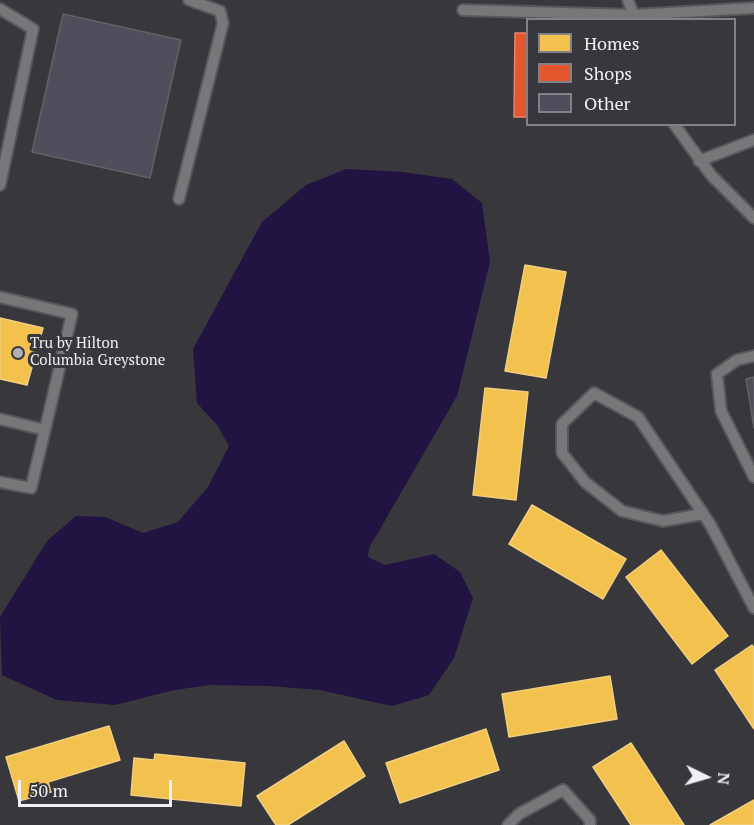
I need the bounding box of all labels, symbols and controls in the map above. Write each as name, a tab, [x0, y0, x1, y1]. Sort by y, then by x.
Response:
legend	[526, 18, 736, 126]
text: Homes	[584, 31, 639, 55]
text: Shops	[584, 61, 632, 85]
text: Other	[584, 91, 631, 115]
place label: Tru by Hilton Columbia Greystone	[30, 335, 165, 370]
marker: Tru by Hilton Columbia Greystone	[11, 346, 25, 360]
north arrow	[676, 747, 736, 807]
scale bar	[21, 768, 176, 806]
text: N	[712, 772, 735, 786]
text: 50 m	[29, 778, 68, 802]

